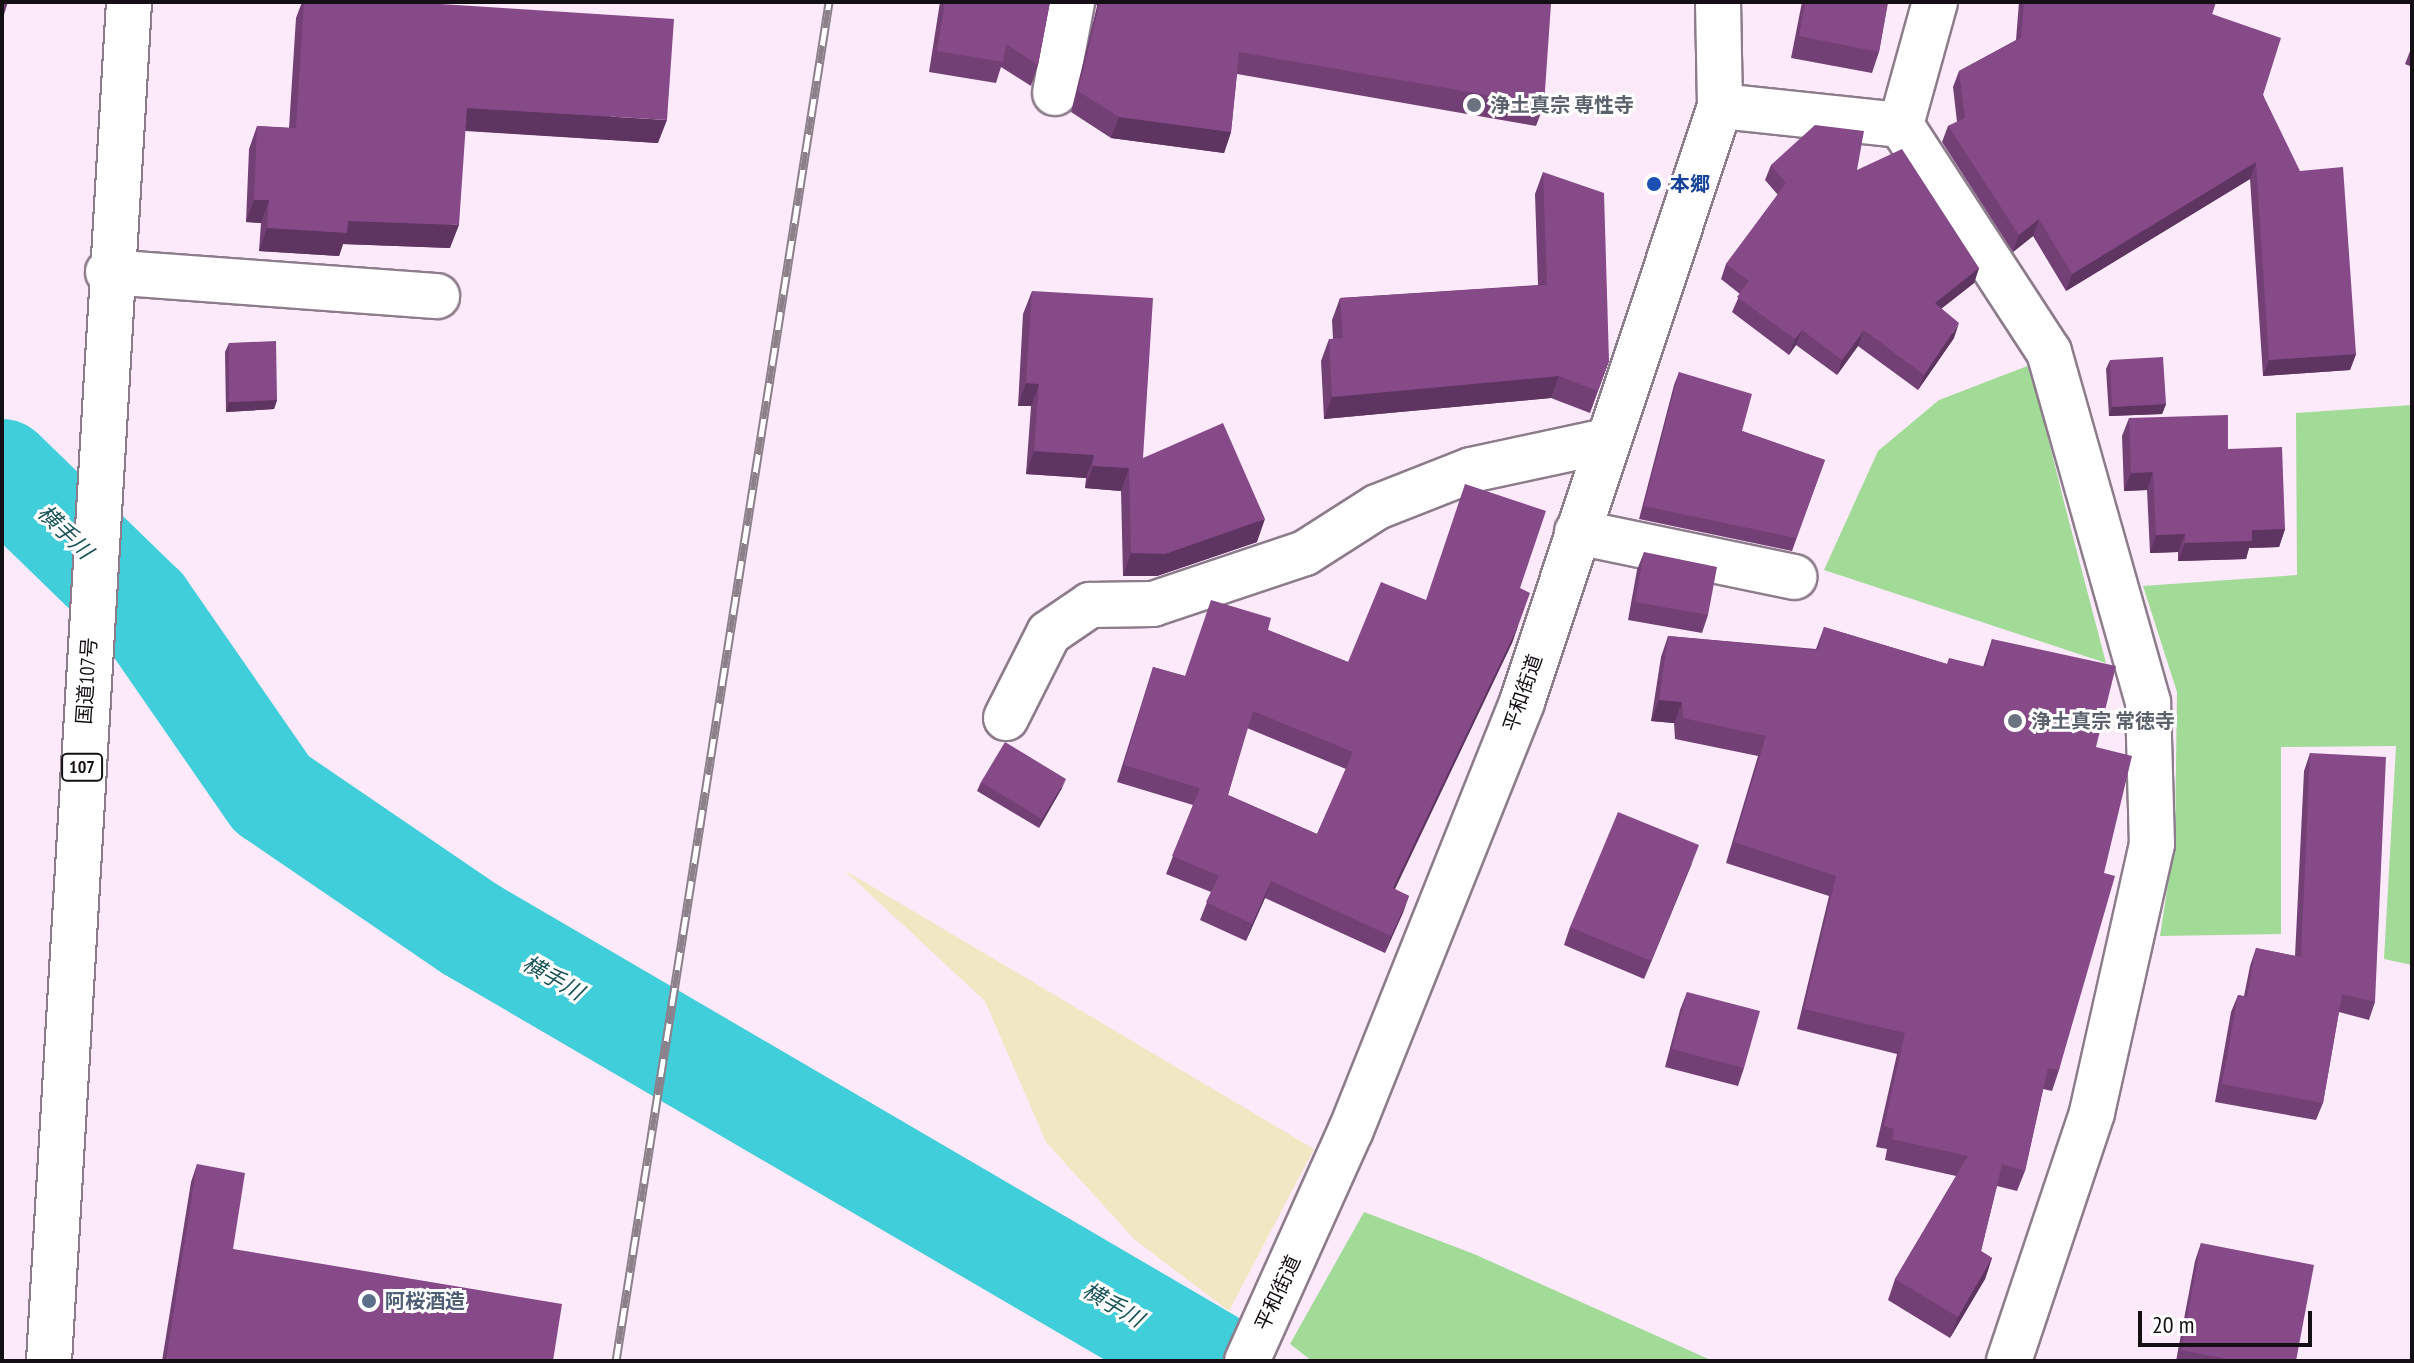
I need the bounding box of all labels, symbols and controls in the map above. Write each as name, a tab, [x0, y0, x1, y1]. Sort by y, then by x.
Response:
place label: 浄土真宗 専性寺	[1490, 93, 1634, 117]
marker: 浄土真宗 専性寺	[1465, 96, 1483, 114]
place label: 本郷	[1670, 172, 1710, 196]
marker: 本郷	[1645, 175, 1663, 193]
water label: 横手川	[32, 500, 98, 564]
street label: 国道107号	[72, 637, 102, 725]
street label: 平和街道	[1499, 651, 1547, 735]
place label: 浄土真宗 常徳寺	[2031, 709, 2175, 733]
marker: 浄土真宗 常徳寺	[2006, 712, 2024, 730]
road number: 107	[60, 753, 104, 781]
water label: 横手川	[518, 950, 588, 1006]
street label: 平和街道	[1250, 1252, 1306, 1334]
water label: 横手川	[1078, 1277, 1148, 1333]
place label: 阿桜酒造	[385, 1289, 465, 1313]
marker: 阿桜酒造	[360, 1292, 378, 1310]
scale bar	[2142, 1295, 2316, 1345]
text: 20 m	[2152, 1309, 2194, 1340]

